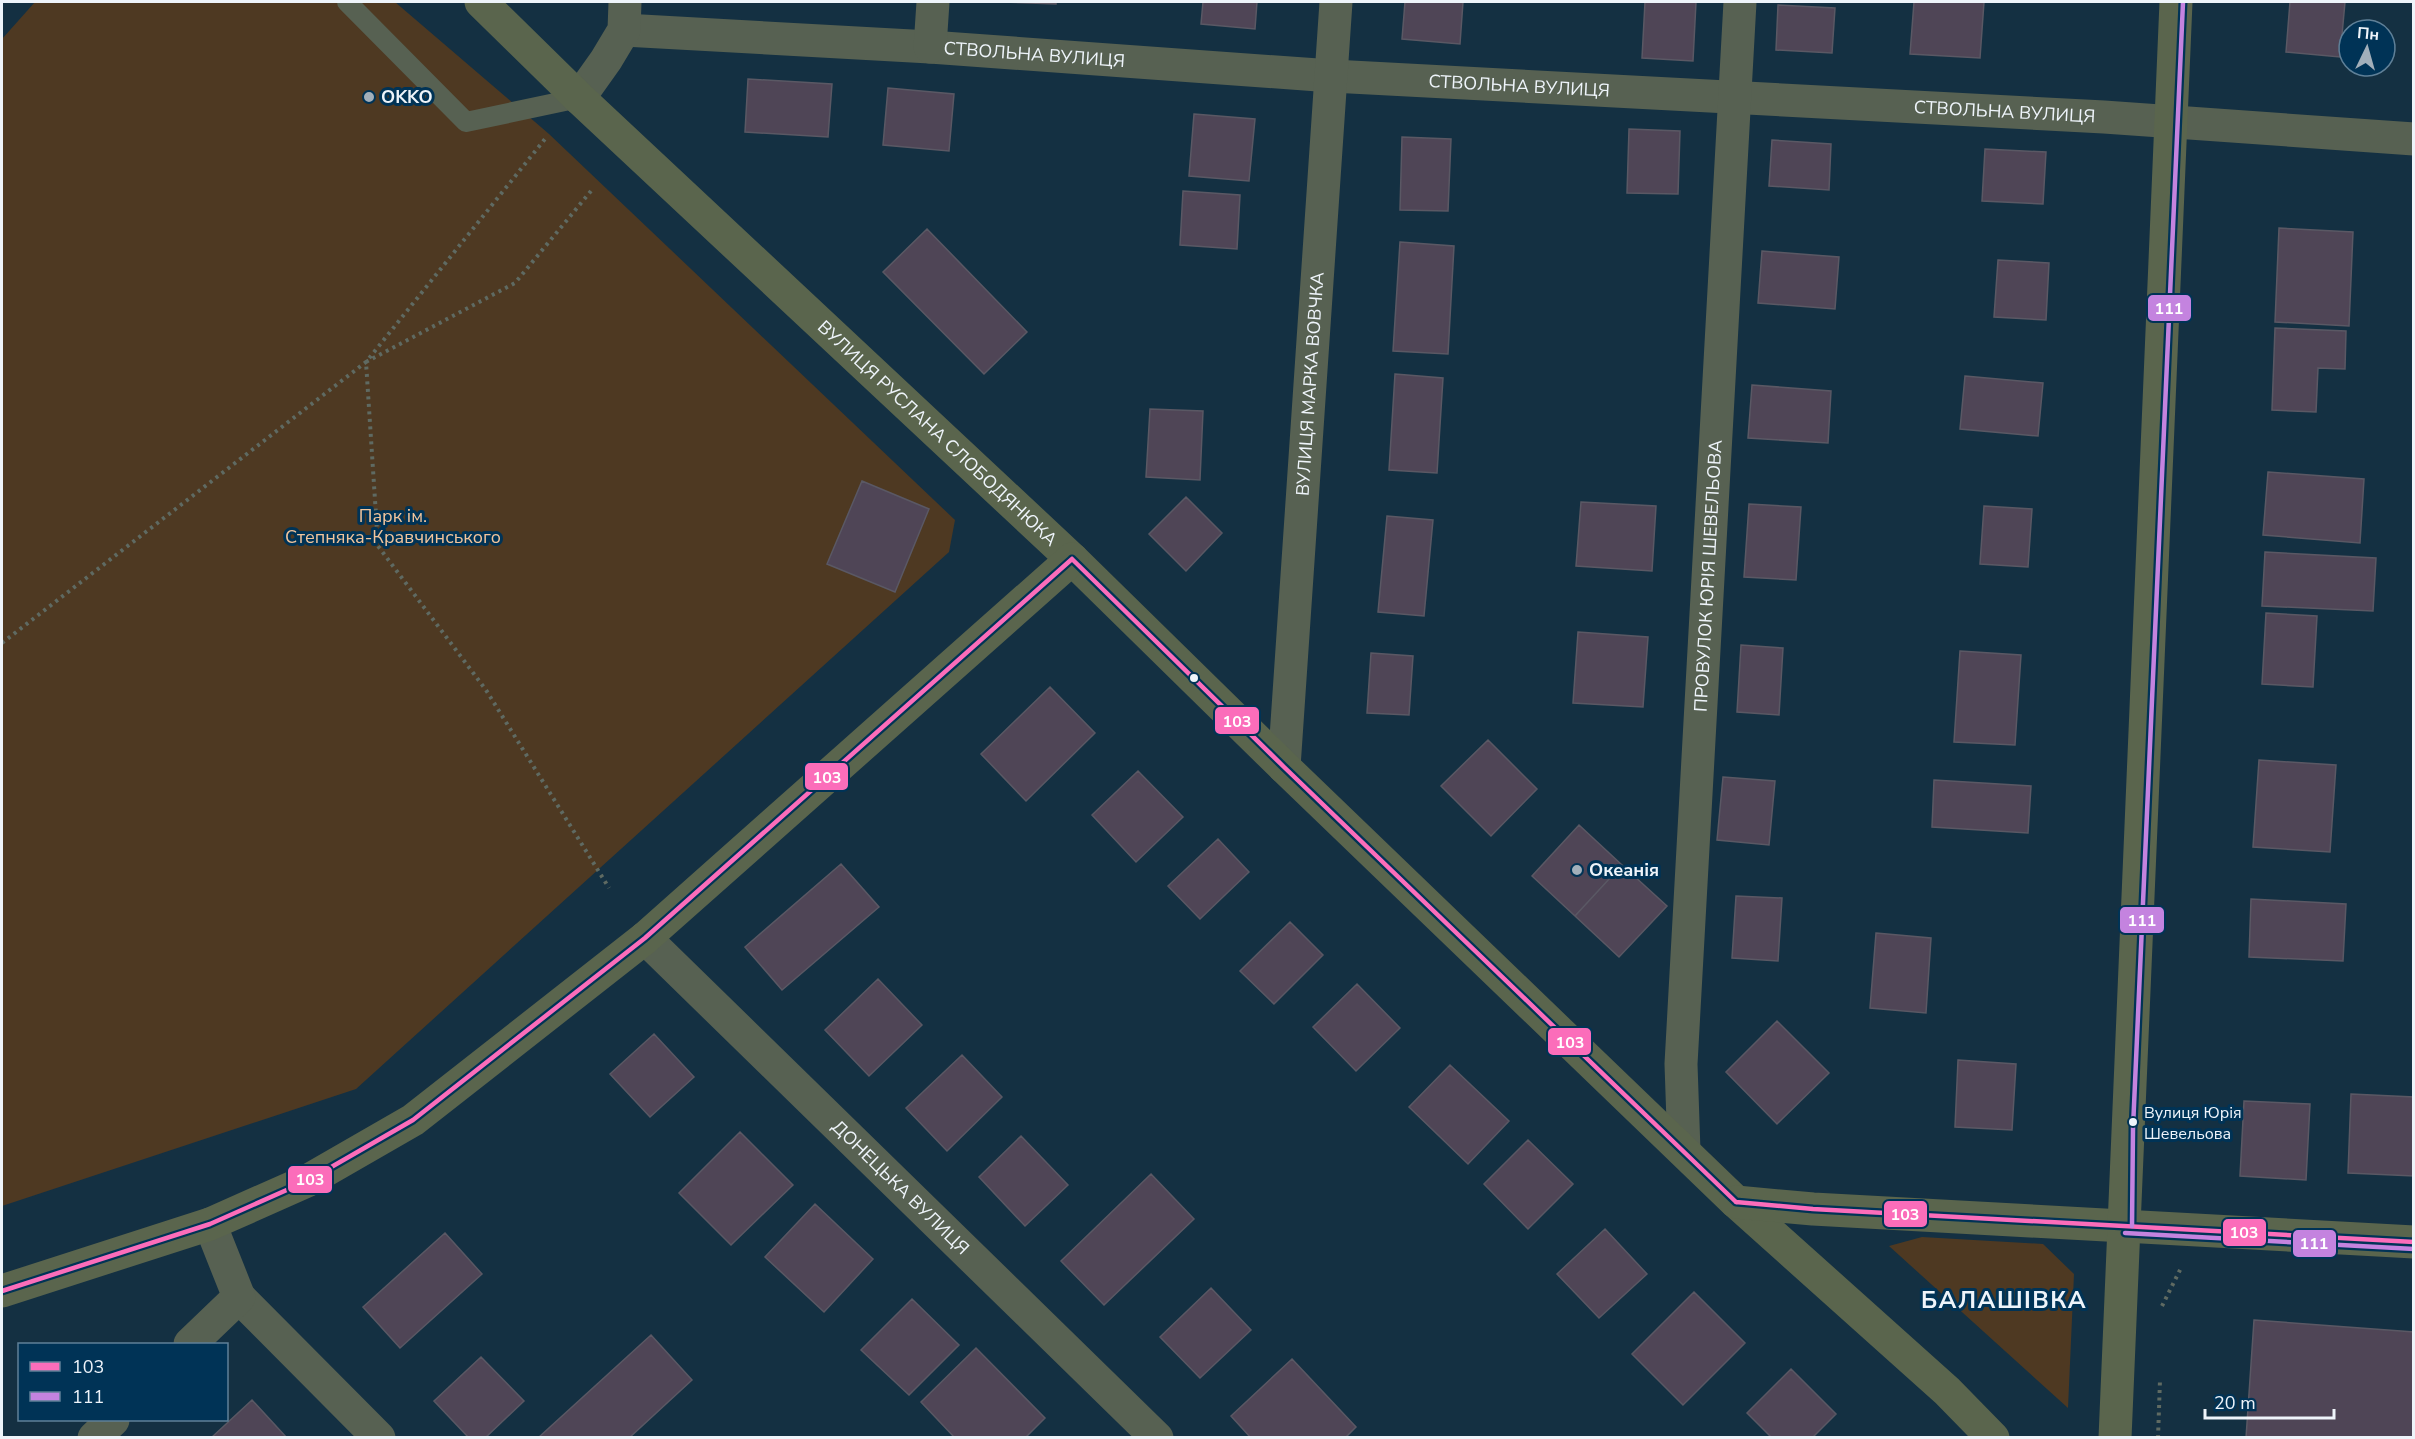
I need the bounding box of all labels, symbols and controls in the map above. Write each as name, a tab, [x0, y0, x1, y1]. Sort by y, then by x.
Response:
north arrow	[2337, 18, 2397, 78]
text: Пн	[2356, 22, 2380, 46]
street label: СТВОЛЬНА ВУЛИЦЯ	[943, 36, 1126, 73]
street label: СТВОЛЬНА ВУЛИЦЯ	[1428, 69, 1611, 103]
place label: OKKO	[381, 85, 433, 109]
marker: OKKO	[362, 90, 376, 104]
street label: СТВОЛЬНА ВУЛИЦЯ	[1913, 95, 2096, 129]
street label: ВУЛИЦЯ МАРКА ВОВЧКА	[1290, 271, 1330, 497]
line badge: 111	[2147, 294, 2192, 322]
text: 111	[2155, 298, 2183, 320]
street label: ВУЛИЦЯ РУСЛАНА СЛОБОДЯНЮКА	[812, 315, 1063, 551]
street label: ПРОВУЛОК ЮРІЯ ШЕВЕЛЬОВА	[1689, 439, 1728, 712]
park label: Парк ім. Степняка-Кравчинського	[285, 504, 501, 549]
unlabelled marker	[1188, 672, 1200, 684]
line badge: 103	[1214, 706, 1260, 735]
text: 103	[1223, 711, 1251, 733]
line badge: 103	[804, 762, 849, 791]
text: 103	[813, 767, 841, 789]
place label: Океанія	[1589, 858, 1659, 882]
marker: Океанія	[1570, 863, 1584, 877]
line badge: 111	[2119, 906, 2165, 934]
text: 111	[2128, 910, 2156, 932]
line badge: 103	[1547, 1027, 1592, 1056]
text: 103	[1556, 1032, 1584, 1054]
place label: Вулиця Юрія Шевельова	[2144, 1102, 2242, 1145]
street label: ДОНЕЦЬКА ВУЛИЦЯ	[826, 1115, 974, 1260]
marker: Вулиця Юрія Шевельова	[2127, 1116, 2139, 1128]
line badge: 103	[287, 1165, 333, 1194]
text: 103	[296, 1169, 324, 1191]
line badge: 103	[1883, 1200, 1928, 1228]
text: 103	[1891, 1204, 1919, 1226]
line badge: 103	[2222, 1218, 2267, 1247]
text: 103	[2230, 1222, 2258, 1244]
line badge: 111	[2292, 1229, 2337, 1258]
text: 111	[2300, 1233, 2328, 1255]
district label: БАЛАШІВКА	[1921, 1284, 2087, 1316]
legend	[18, 1343, 228, 1421]
text: 103	[72, 1355, 104, 1379]
scale bar	[2205, 1382, 2334, 1420]
text: 111	[72, 1385, 104, 1409]
text: 20 m	[2214, 1391, 2256, 1415]

